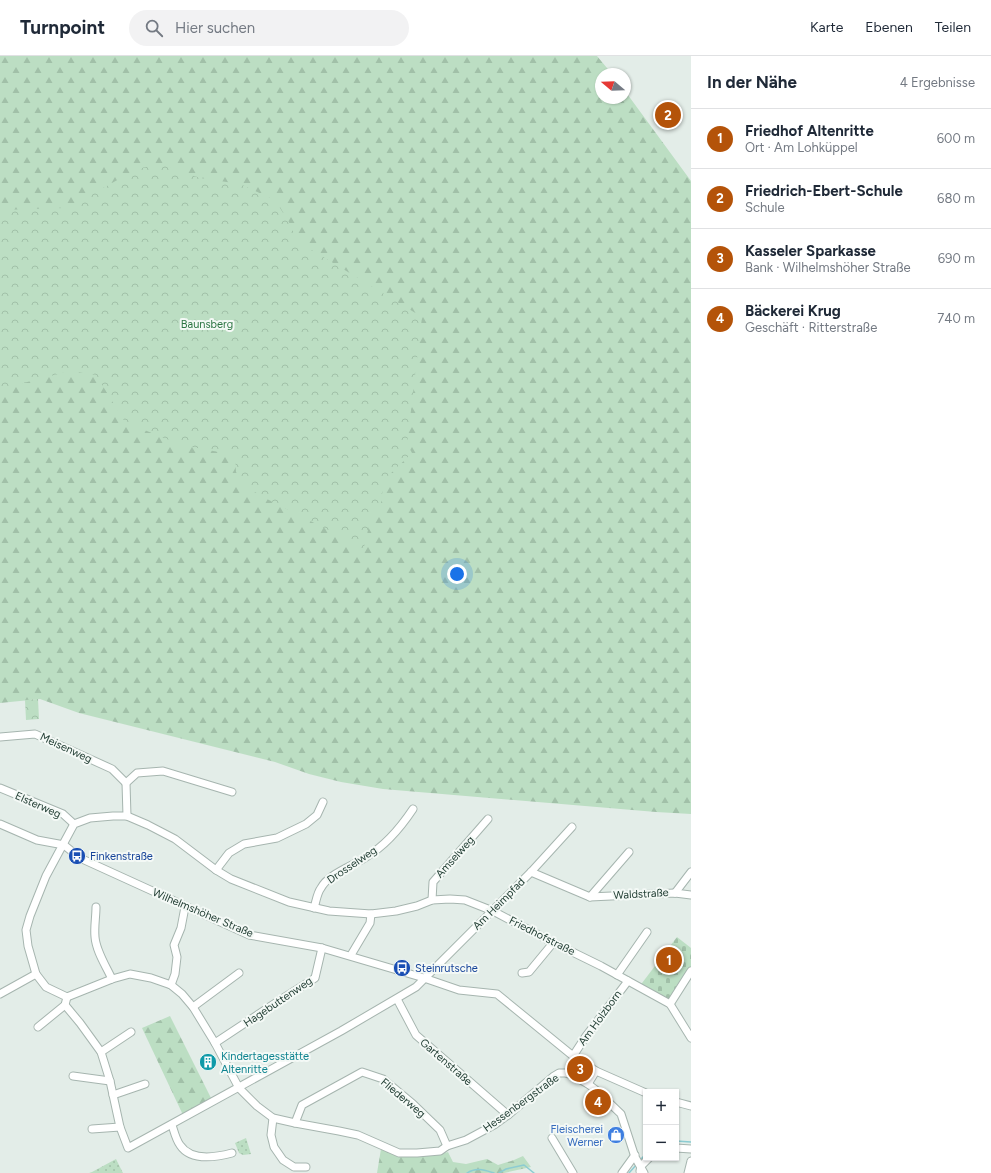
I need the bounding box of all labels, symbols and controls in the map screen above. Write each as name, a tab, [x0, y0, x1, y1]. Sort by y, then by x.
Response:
search box	[129, 10, 409, 46]
text: Turnpoint	[20, 16, 105, 39]
icon: search	[143, 17, 165, 39]
text: Hier suchen	[175, 19, 255, 37]
text: Karte	[810, 19, 843, 36]
text: Ebenen	[865, 19, 913, 36]
text: Teilen	[935, 19, 971, 36]
north arrow	[595, 68, 631, 104]
text: In der Nähe	[707, 72, 797, 92]
text: 4 Ergebnisse	[900, 75, 975, 90]
pin: 2	[655, 100, 681, 130]
text: Friedhof Altenritte	[745, 122, 874, 140]
text: 1	[717, 131, 723, 146]
text: 600 m	[937, 131, 975, 146]
text: Ort · Am Lohküppel	[745, 140, 858, 155]
text: Friedrich-Ebert-Schule	[745, 182, 903, 200]
text: 2	[716, 191, 724, 206]
text: 680 m	[937, 191, 975, 206]
text: Schule	[745, 200, 784, 215]
text: Kasseler Sparkasse	[745, 242, 876, 260]
text: 3	[716, 251, 724, 266]
text: 690 m	[938, 251, 975, 266]
text: Bank · Wilhelmshöher Straße	[745, 260, 911, 275]
text: Bäckerei Krug	[745, 302, 841, 320]
text: 4	[716, 311, 724, 326]
text: 740 m	[937, 311, 975, 326]
park label: Baunsberg	[181, 318, 233, 331]
text: Geschäft · Ritterstraße	[745, 320, 877, 335]
your location	[447, 564, 467, 584]
street label: Meisenweg	[38, 730, 94, 766]
street label: Elsterweg	[13, 789, 63, 821]
street label: Amselweg	[433, 834, 477, 880]
street label: Drosselweg	[325, 844, 379, 886]
bus stop icon: Finkenstraße	[67, 846, 87, 866]
place label: Finkenstraße	[90, 850, 153, 863]
street label: Am Heimpfad	[470, 875, 528, 933]
street label: Wilhelmshöher Straße	[151, 886, 255, 940]
street label: Waldstraße	[613, 886, 669, 902]
street label: Friedhofstraße	[507, 914, 577, 958]
pin: 1	[656, 945, 682, 975]
bus stop icon: Steinrutsche	[392, 958, 412, 978]
place label: Steinrutsche	[415, 962, 478, 975]
street label: Hagebuttenweg	[241, 974, 315, 1030]
street label: Am Holzborn	[576, 988, 624, 1048]
street label: Gartenstraße	[417, 1036, 475, 1088]
place label: Kindertagesstätte Altenritte	[221, 1050, 309, 1076]
building icon: Kindertagesstätte Altenritte	[198, 1052, 218, 1072]
pin: 3	[567, 1054, 593, 1084]
street label: Hessenbergstraße	[481, 1071, 561, 1135]
street label: Fliederweg	[378, 1076, 428, 1120]
pin: 4	[585, 1087, 611, 1117]
map controls	[643, 1089, 679, 1161]
button: +	[643, 1089, 679, 1125]
place label: Fleischerei Werner	[551, 1123, 603, 1149]
shop icon: Fleischerei Werner	[606, 1125, 626, 1145]
button: −	[643, 1125, 679, 1161]

